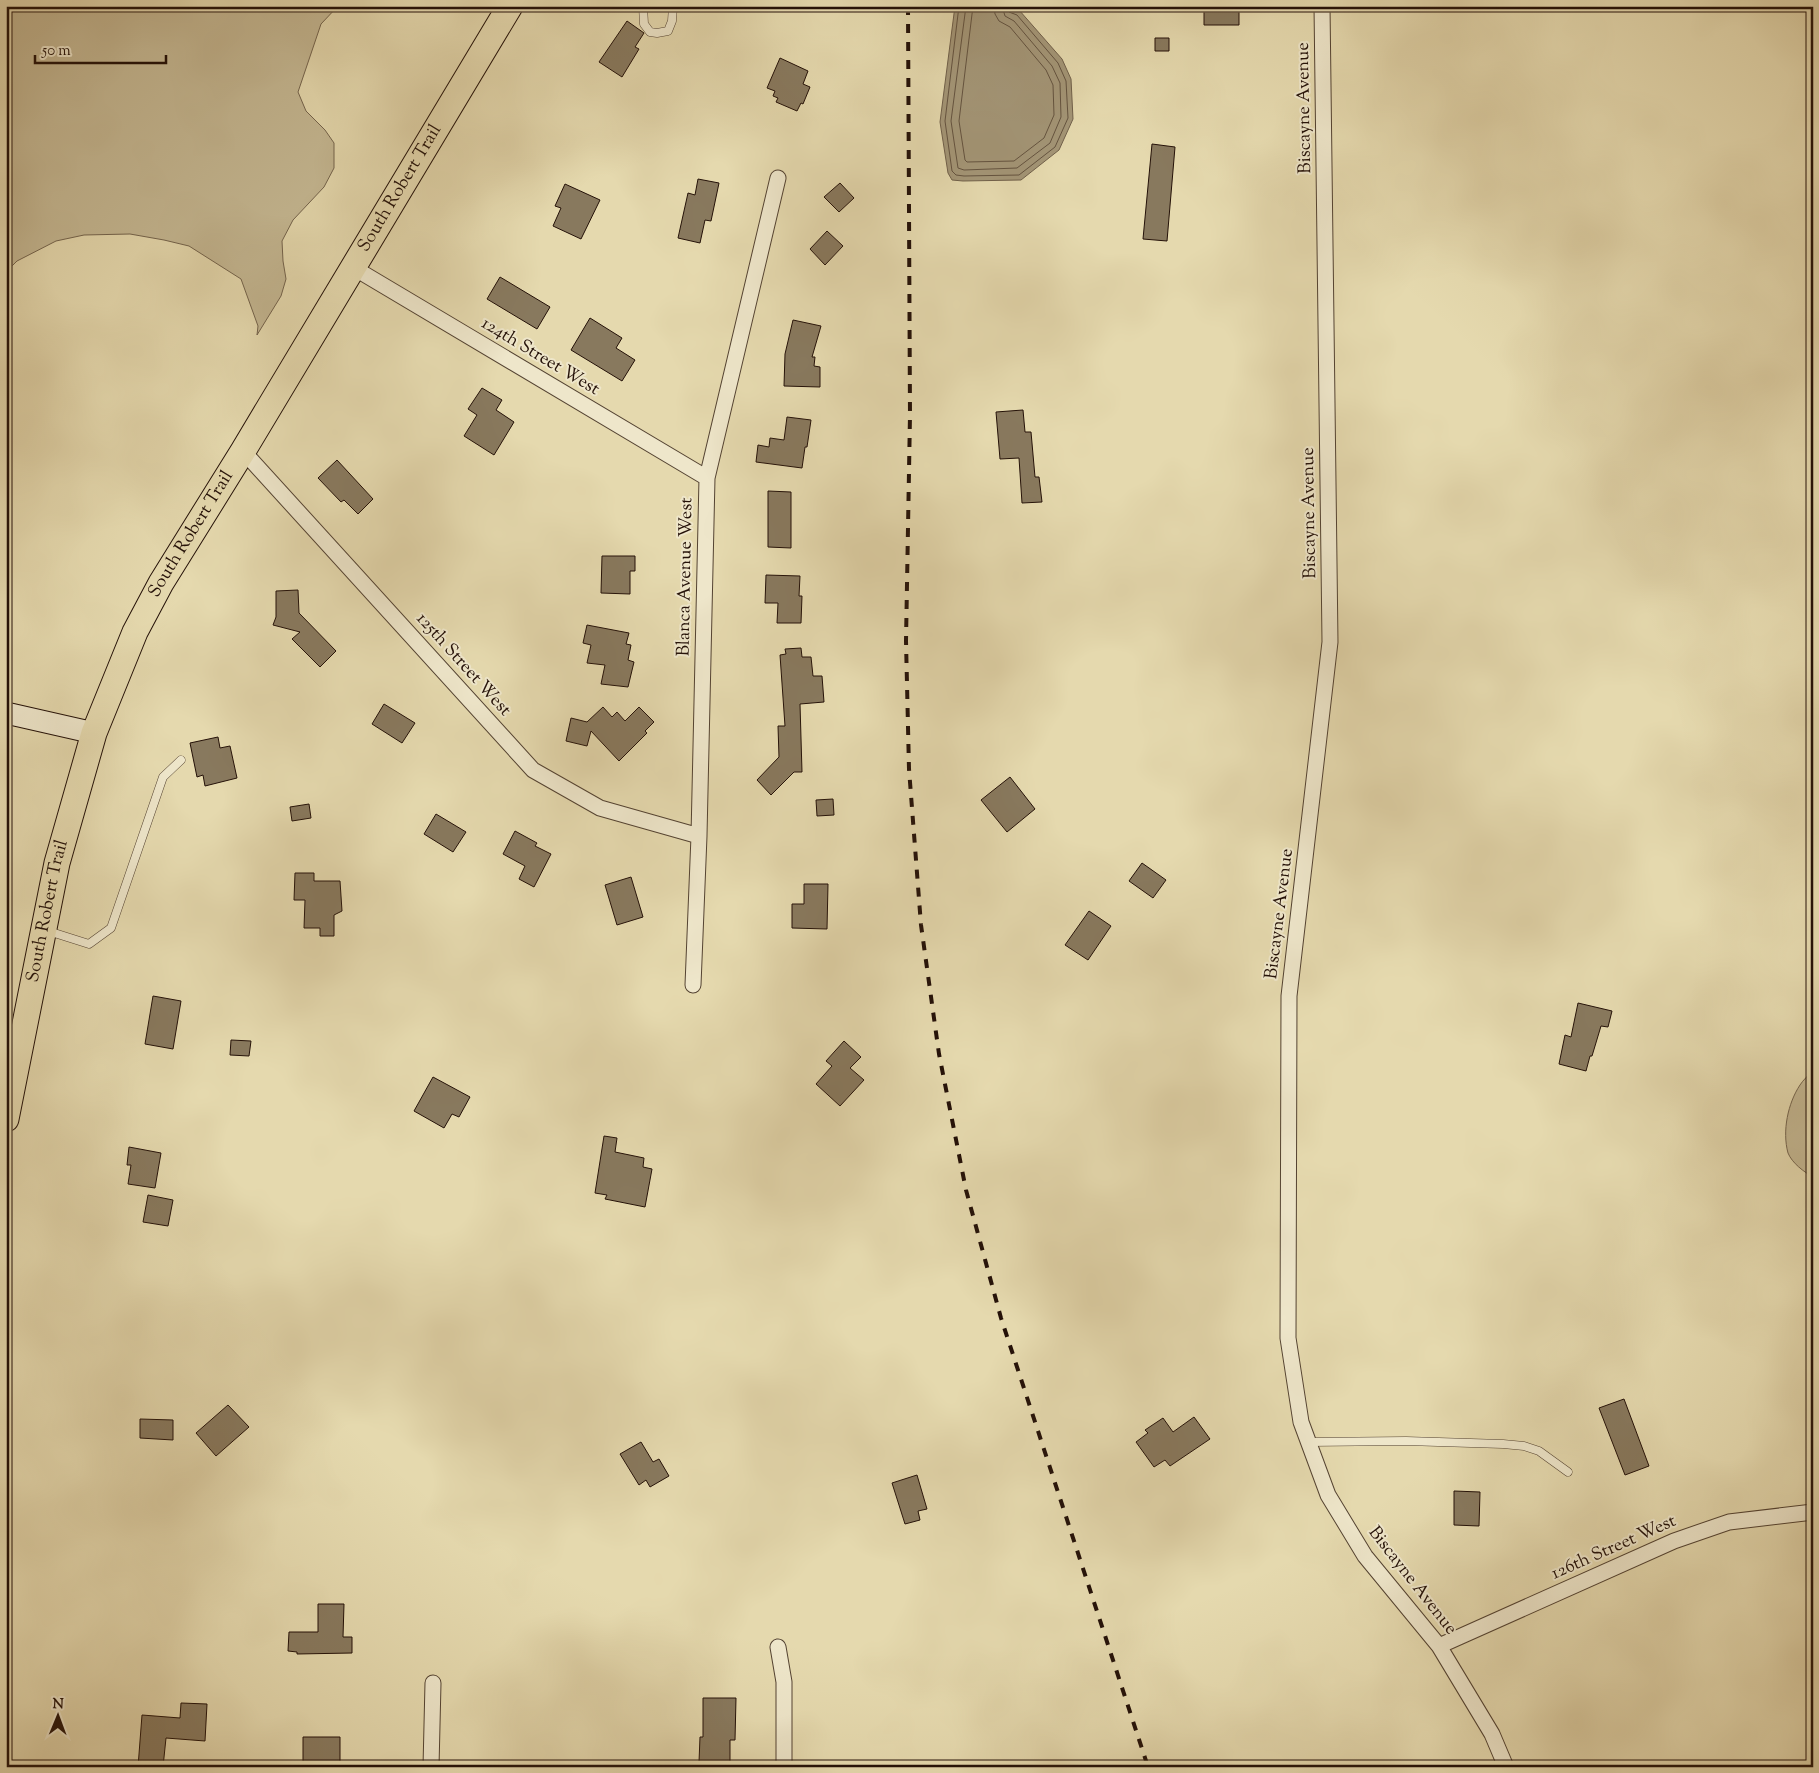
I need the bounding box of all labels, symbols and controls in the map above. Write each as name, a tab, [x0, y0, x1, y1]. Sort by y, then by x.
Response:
scale bar	[35, 32, 166, 64]
text: 50 m	[41, 41, 71, 62]
street label: Biscayne Avenue	[1291, 42, 1319, 174]
street label: South Robert Trail	[352, 120, 449, 257]
street label: 124th Street West	[476, 311, 604, 403]
street label: Biscayne Avenue	[1296, 447, 1324, 579]
street label: South Robert Trail	[142, 466, 241, 602]
street label: Blanca Avenue West	[672, 497, 700, 657]
street label: 125th Street West	[409, 607, 517, 723]
street label: South Robert Trail	[21, 837, 76, 985]
street label: Biscayne Avenue	[1259, 847, 1301, 981]
street label: 126th Street West	[1547, 1509, 1681, 1587]
street label: Biscayne Avenue	[1361, 1521, 1463, 1641]
north arrow	[32, 1690, 82, 1740]
text: N	[52, 1695, 64, 1715]

